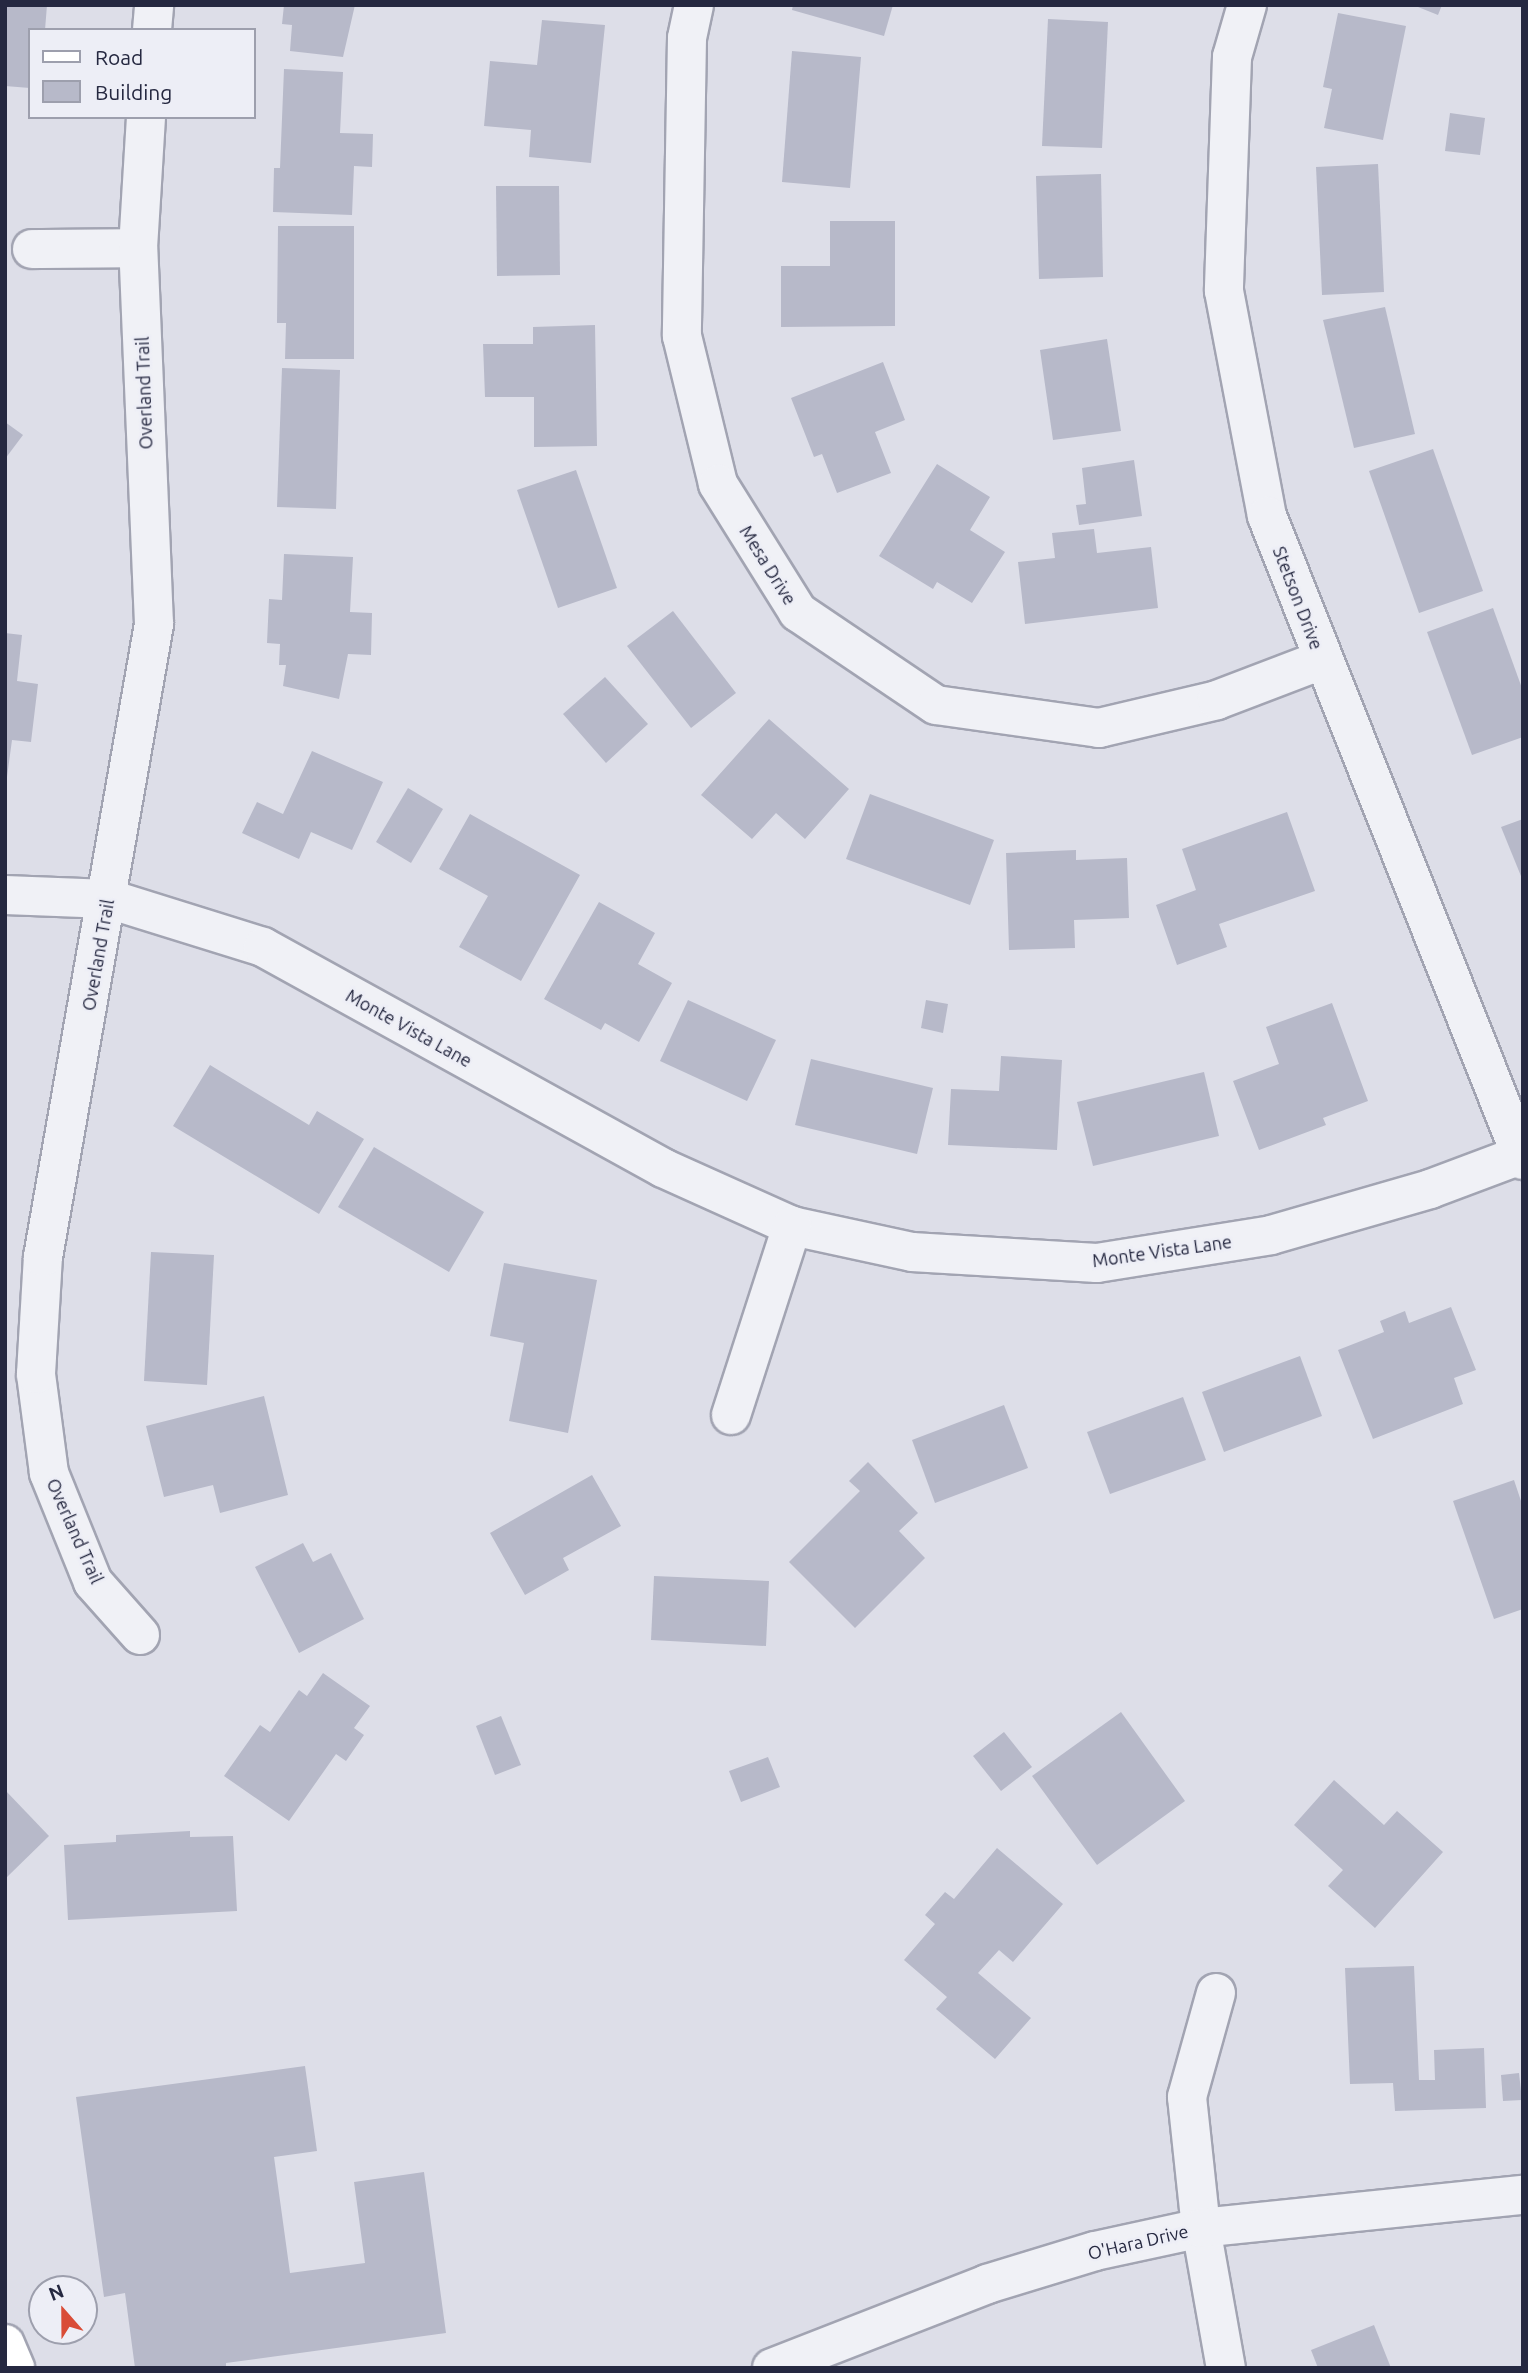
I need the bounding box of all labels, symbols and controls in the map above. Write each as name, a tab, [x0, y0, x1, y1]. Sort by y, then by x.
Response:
legend	[28, 28, 256, 119]
text: Road	[95, 45, 143, 69]
text: Building	[95, 80, 172, 104]
street label: Overland Trail	[131, 336, 157, 450]
street label: Mesa Drive	[735, 521, 801, 609]
street label: Stetson Drive	[1268, 543, 1328, 653]
street label: Overland Trail	[78, 898, 118, 1012]
street label: Monte Vista Lane	[342, 984, 476, 1072]
street label: Monte Vista Lane	[1091, 1231, 1233, 1271]
street label: Overland Trail	[42, 1475, 108, 1587]
street label: O'Hara Drive	[1086, 2220, 1190, 2264]
north arrow	[28, 2275, 98, 2345]
text: N	[46, 2279, 67, 2305]

